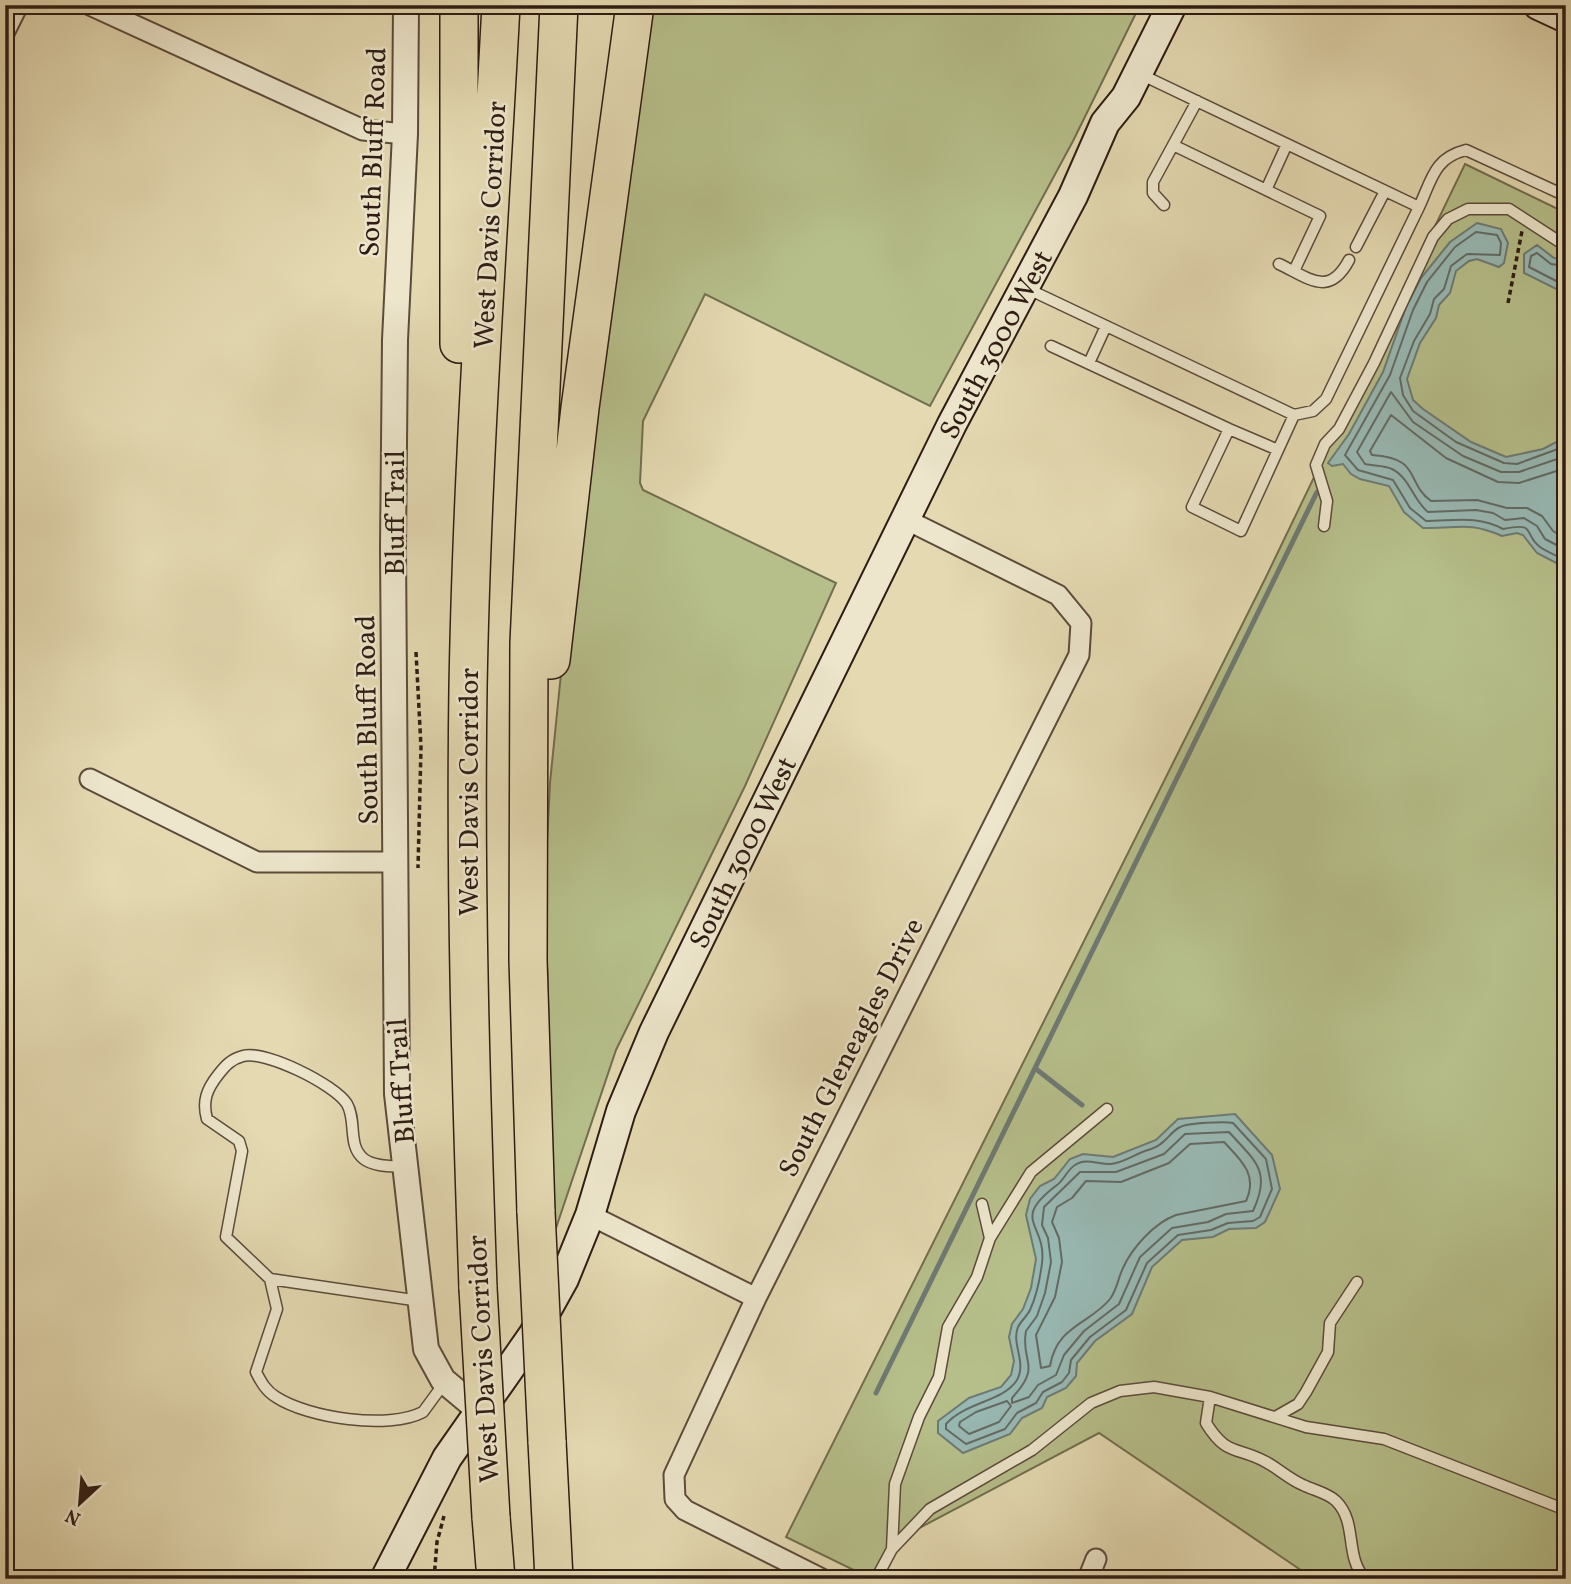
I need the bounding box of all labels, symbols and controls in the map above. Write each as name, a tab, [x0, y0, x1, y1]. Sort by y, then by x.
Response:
street label: South Bluff Road	[351, 46, 398, 258]
street label: West Davis Corridor	[466, 100, 517, 350]
street label: South 3000 West	[931, 244, 1064, 447]
street label: Bluff Trail	[377, 450, 416, 576]
street label: South Bluff Road	[347, 615, 390, 825]
street label: West Davis Corridor	[451, 668, 490, 916]
street label: South 3000 West	[681, 750, 808, 956]
street label: South Gleneagles Drive	[770, 912, 935, 1184]
street label: Bluff Trail	[379, 1017, 426, 1145]
street label: West Davis Corridor	[459, 1234, 510, 1484]
north arrow	[46, 1468, 116, 1538]
text: N	[61, 1502, 85, 1531]

